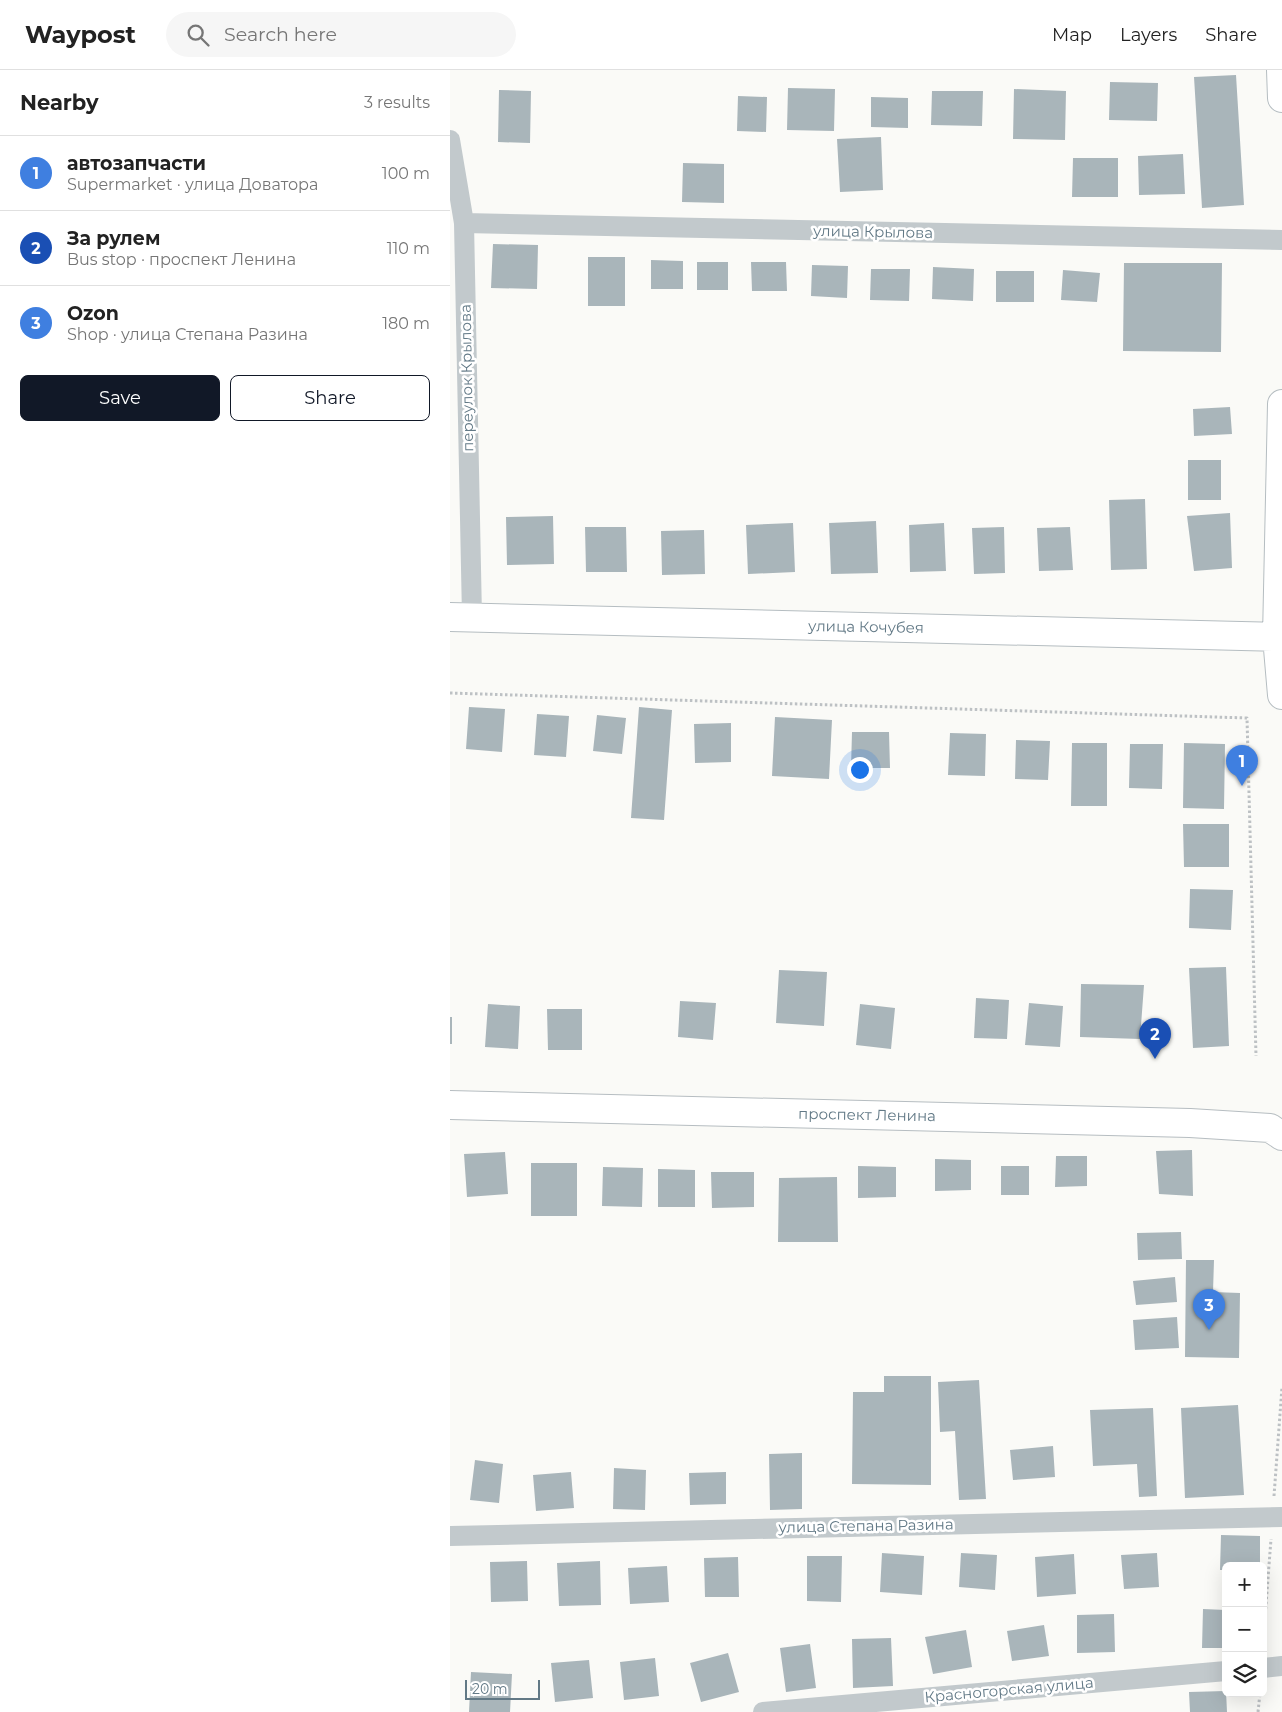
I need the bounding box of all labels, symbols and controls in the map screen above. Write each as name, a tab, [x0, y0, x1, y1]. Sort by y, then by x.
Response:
search box	[166, 12, 516, 57]
text: Waypost	[25, 20, 136, 49]
icon: search	[184, 21, 212, 49]
text: Search here	[224, 23, 337, 46]
text: Map	[1052, 24, 1092, 46]
text: Layers	[1120, 24, 1177, 46]
text: Share	[1205, 24, 1257, 46]
text: Nearby	[20, 90, 99, 115]
text: 3 results	[364, 93, 430, 112]
text: автозапчасти	[67, 152, 206, 175]
text: 1	[33, 164, 39, 183]
text: 100 m	[382, 164, 430, 183]
text: Supermarket · улица Доватора	[67, 175, 318, 194]
street label: улица Крылова	[812, 221, 933, 242]
text: За рулем	[67, 227, 160, 250]
text: 2	[31, 239, 41, 258]
text: 110 m	[387, 239, 430, 258]
text: Bus stop · проспект Ленина	[67, 250, 296, 269]
text: Ozon	[67, 302, 119, 325]
street label: переулок Крылова	[456, 304, 477, 452]
text: 3	[31, 314, 41, 333]
text: 180 m	[382, 314, 430, 333]
text: Shop · улица Степана Разина	[67, 325, 308, 344]
button: Save	[20, 375, 220, 421]
button: Share	[230, 375, 430, 421]
street label: улица Кочубея	[807, 616, 924, 637]
pin: 1	[1226, 745, 1258, 786]
your location	[847, 757, 873, 783]
pin: 2	[1139, 1018, 1171, 1059]
street label: проспект Ленина	[798, 1104, 936, 1125]
pin: 3	[1193, 1289, 1225, 1330]
street label: улица Степана Разина	[777, 1514, 954, 1537]
map controls	[1222, 1562, 1267, 1697]
button: +	[1222, 1562, 1267, 1607]
button: −	[1222, 1607, 1267, 1652]
button: layers	[1222, 1652, 1267, 1697]
street label: Красногорская улица	[924, 1673, 1094, 1706]
scale bar	[465, 1677, 540, 1700]
text: 20 m	[472, 1680, 508, 1698]

